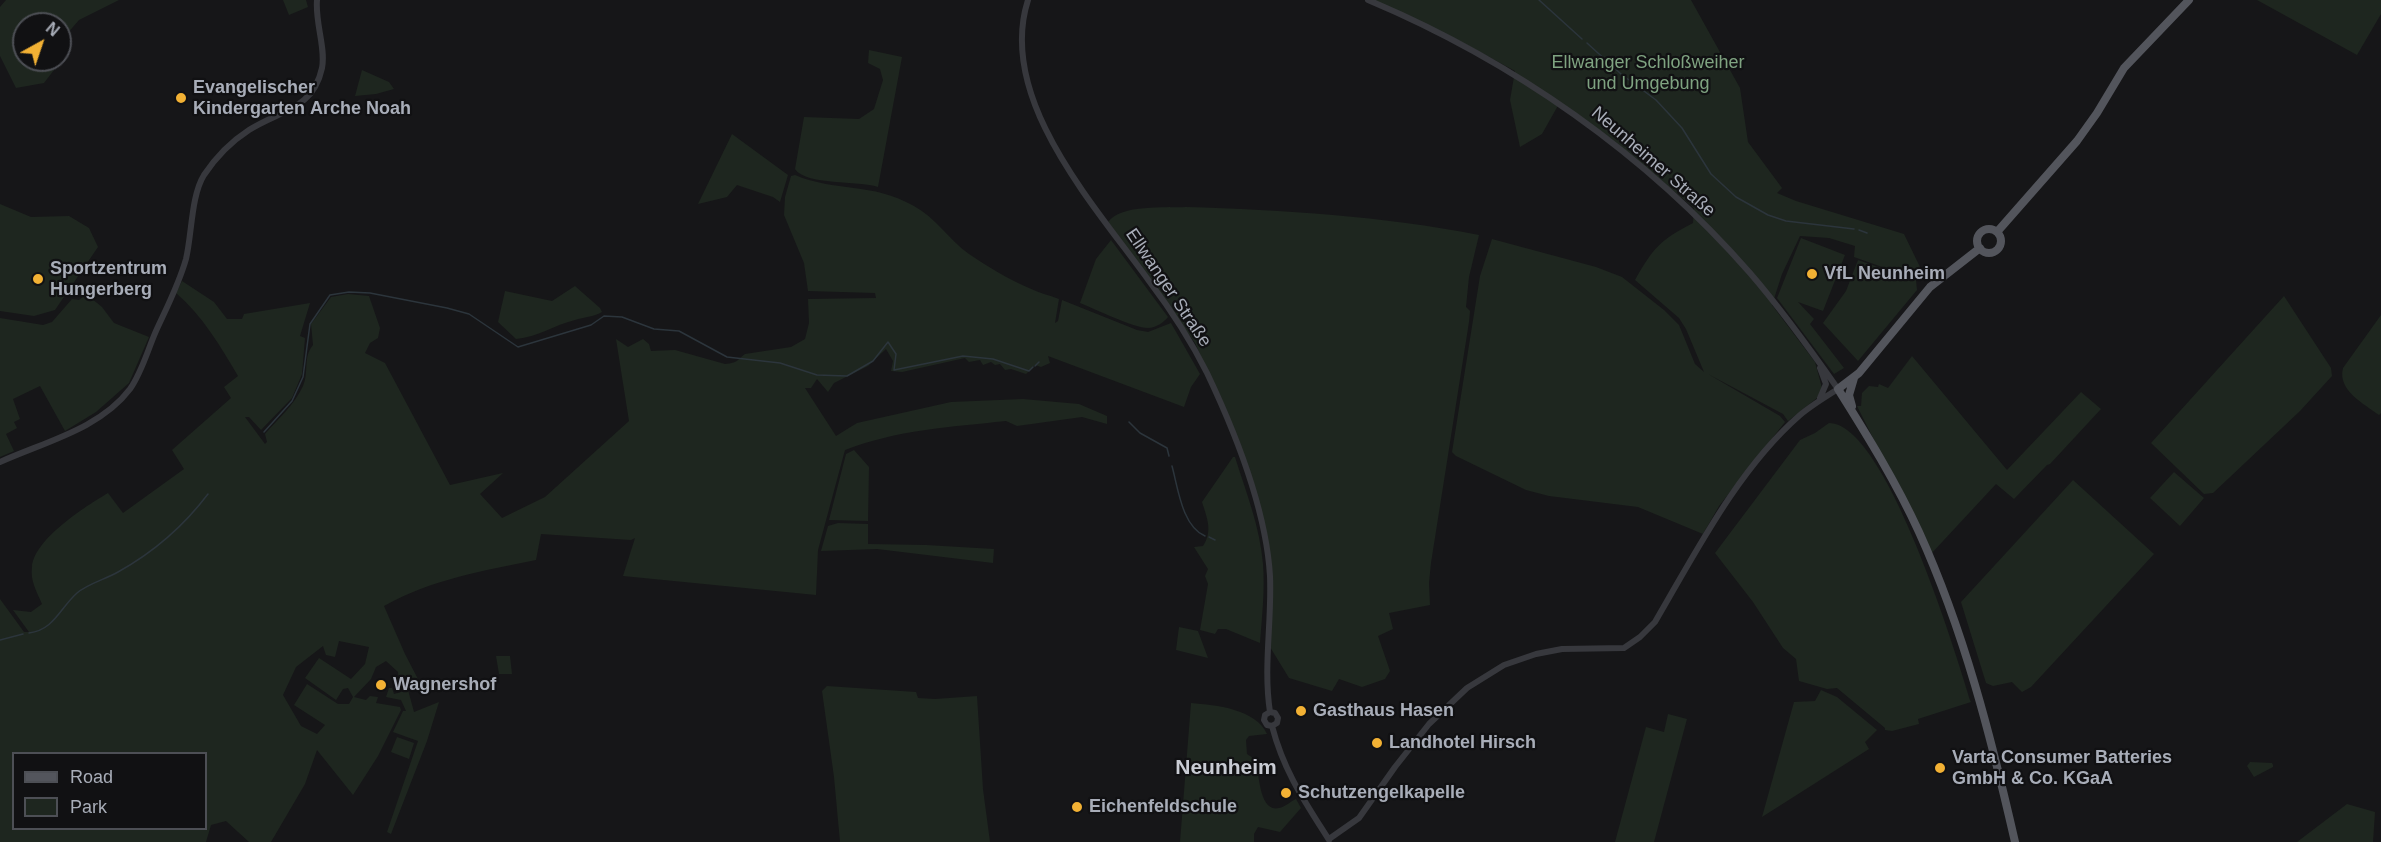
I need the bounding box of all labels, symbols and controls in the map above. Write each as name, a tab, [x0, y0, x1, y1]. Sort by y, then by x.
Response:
north arrow	[12, 12, 72, 72]
text: N	[43, 19, 62, 40]
park label: Ellwanger Schloßweiher und Umgebung	[1551, 52, 1745, 94]
place label: Evangelischer Kindergarten Arche Noah	[193, 77, 411, 119]
marker: Evangelischer Kindergarten Arche Noah	[174, 91, 188, 105]
street label: Neunheimer Straße	[1587, 102, 1719, 222]
street label: Ellwanger Straße	[1120, 225, 1216, 351]
place label: Sportzentrum Hungerberg	[50, 258, 167, 300]
place label: VfL Neunheim	[1824, 263, 1945, 285]
marker: VfL Neunheim	[1805, 267, 1819, 281]
marker: Sportzentrum Hungerberg	[31, 272, 45, 286]
place label: Wagnershof	[393, 674, 496, 696]
marker: Wagnershof	[374, 678, 388, 692]
place label: Gasthaus Hasen	[1313, 700, 1454, 722]
marker: Gasthaus Hasen	[1294, 704, 1308, 718]
place label: Landhotel Hirsch	[1389, 732, 1536, 754]
marker: Landhotel Hirsch	[1370, 736, 1384, 750]
place label: Varta Consumer Batteries GmbH & Co. KGaA	[1952, 747, 2172, 789]
legend	[12, 752, 207, 830]
district label: Neunheim	[1175, 755, 1277, 781]
marker: Varta Consumer Batteries GmbH & Co. KGaA	[1933, 761, 1947, 775]
text: Road	[70, 767, 113, 787]
place label: Schutzengelkapelle	[1298, 782, 1465, 804]
marker: Schutzengelkapelle	[1279, 786, 1293, 800]
place label: Eichenfeldschule	[1089, 796, 1237, 818]
text: Park	[70, 797, 107, 817]
marker: Eichenfeldschule	[1070, 800, 1084, 814]

